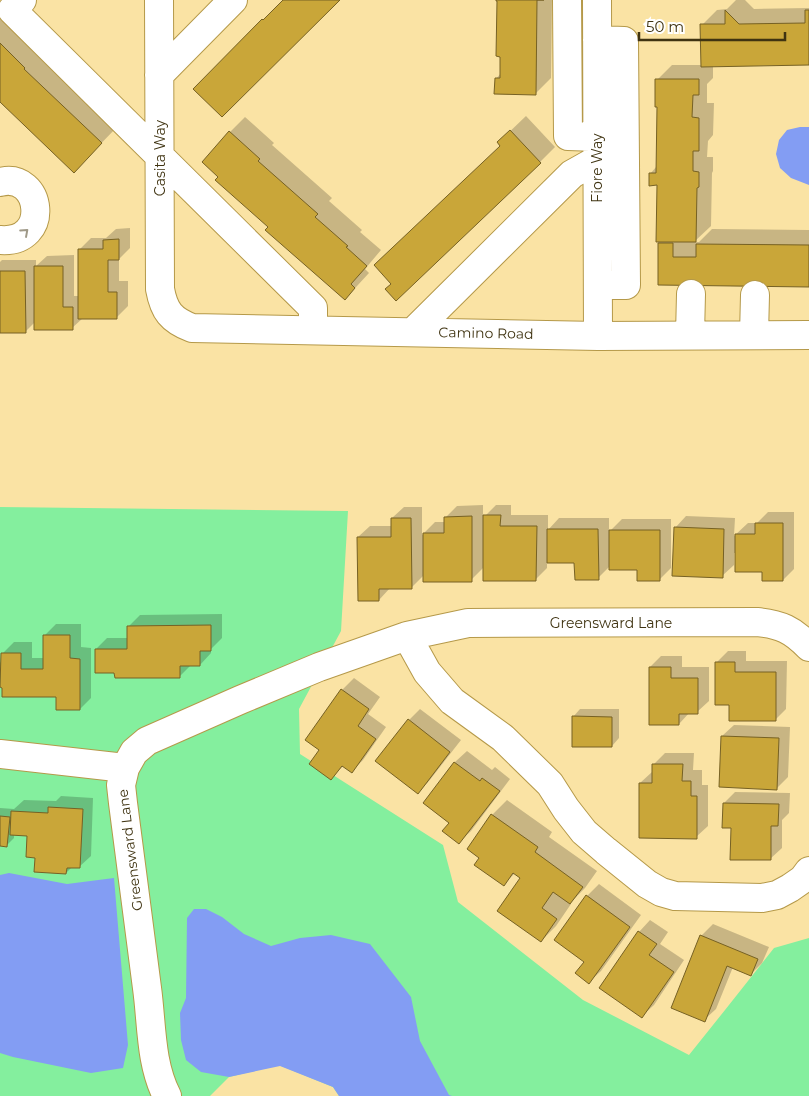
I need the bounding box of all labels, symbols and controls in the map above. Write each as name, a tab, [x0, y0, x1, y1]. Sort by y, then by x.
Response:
scale bar	[639, 10, 785, 42]
text: 50 m	[646, 17, 684, 36]
street label: Casita Way	[151, 119, 169, 196]
street label: Fiore Way	[588, 133, 606, 203]
one-way arrow	[20, 229, 29, 238]
street label: Camino Road	[438, 323, 534, 343]
street label: Greensward Lane	[550, 614, 672, 632]
street label: Greensward Lane	[114, 788, 146, 912]

